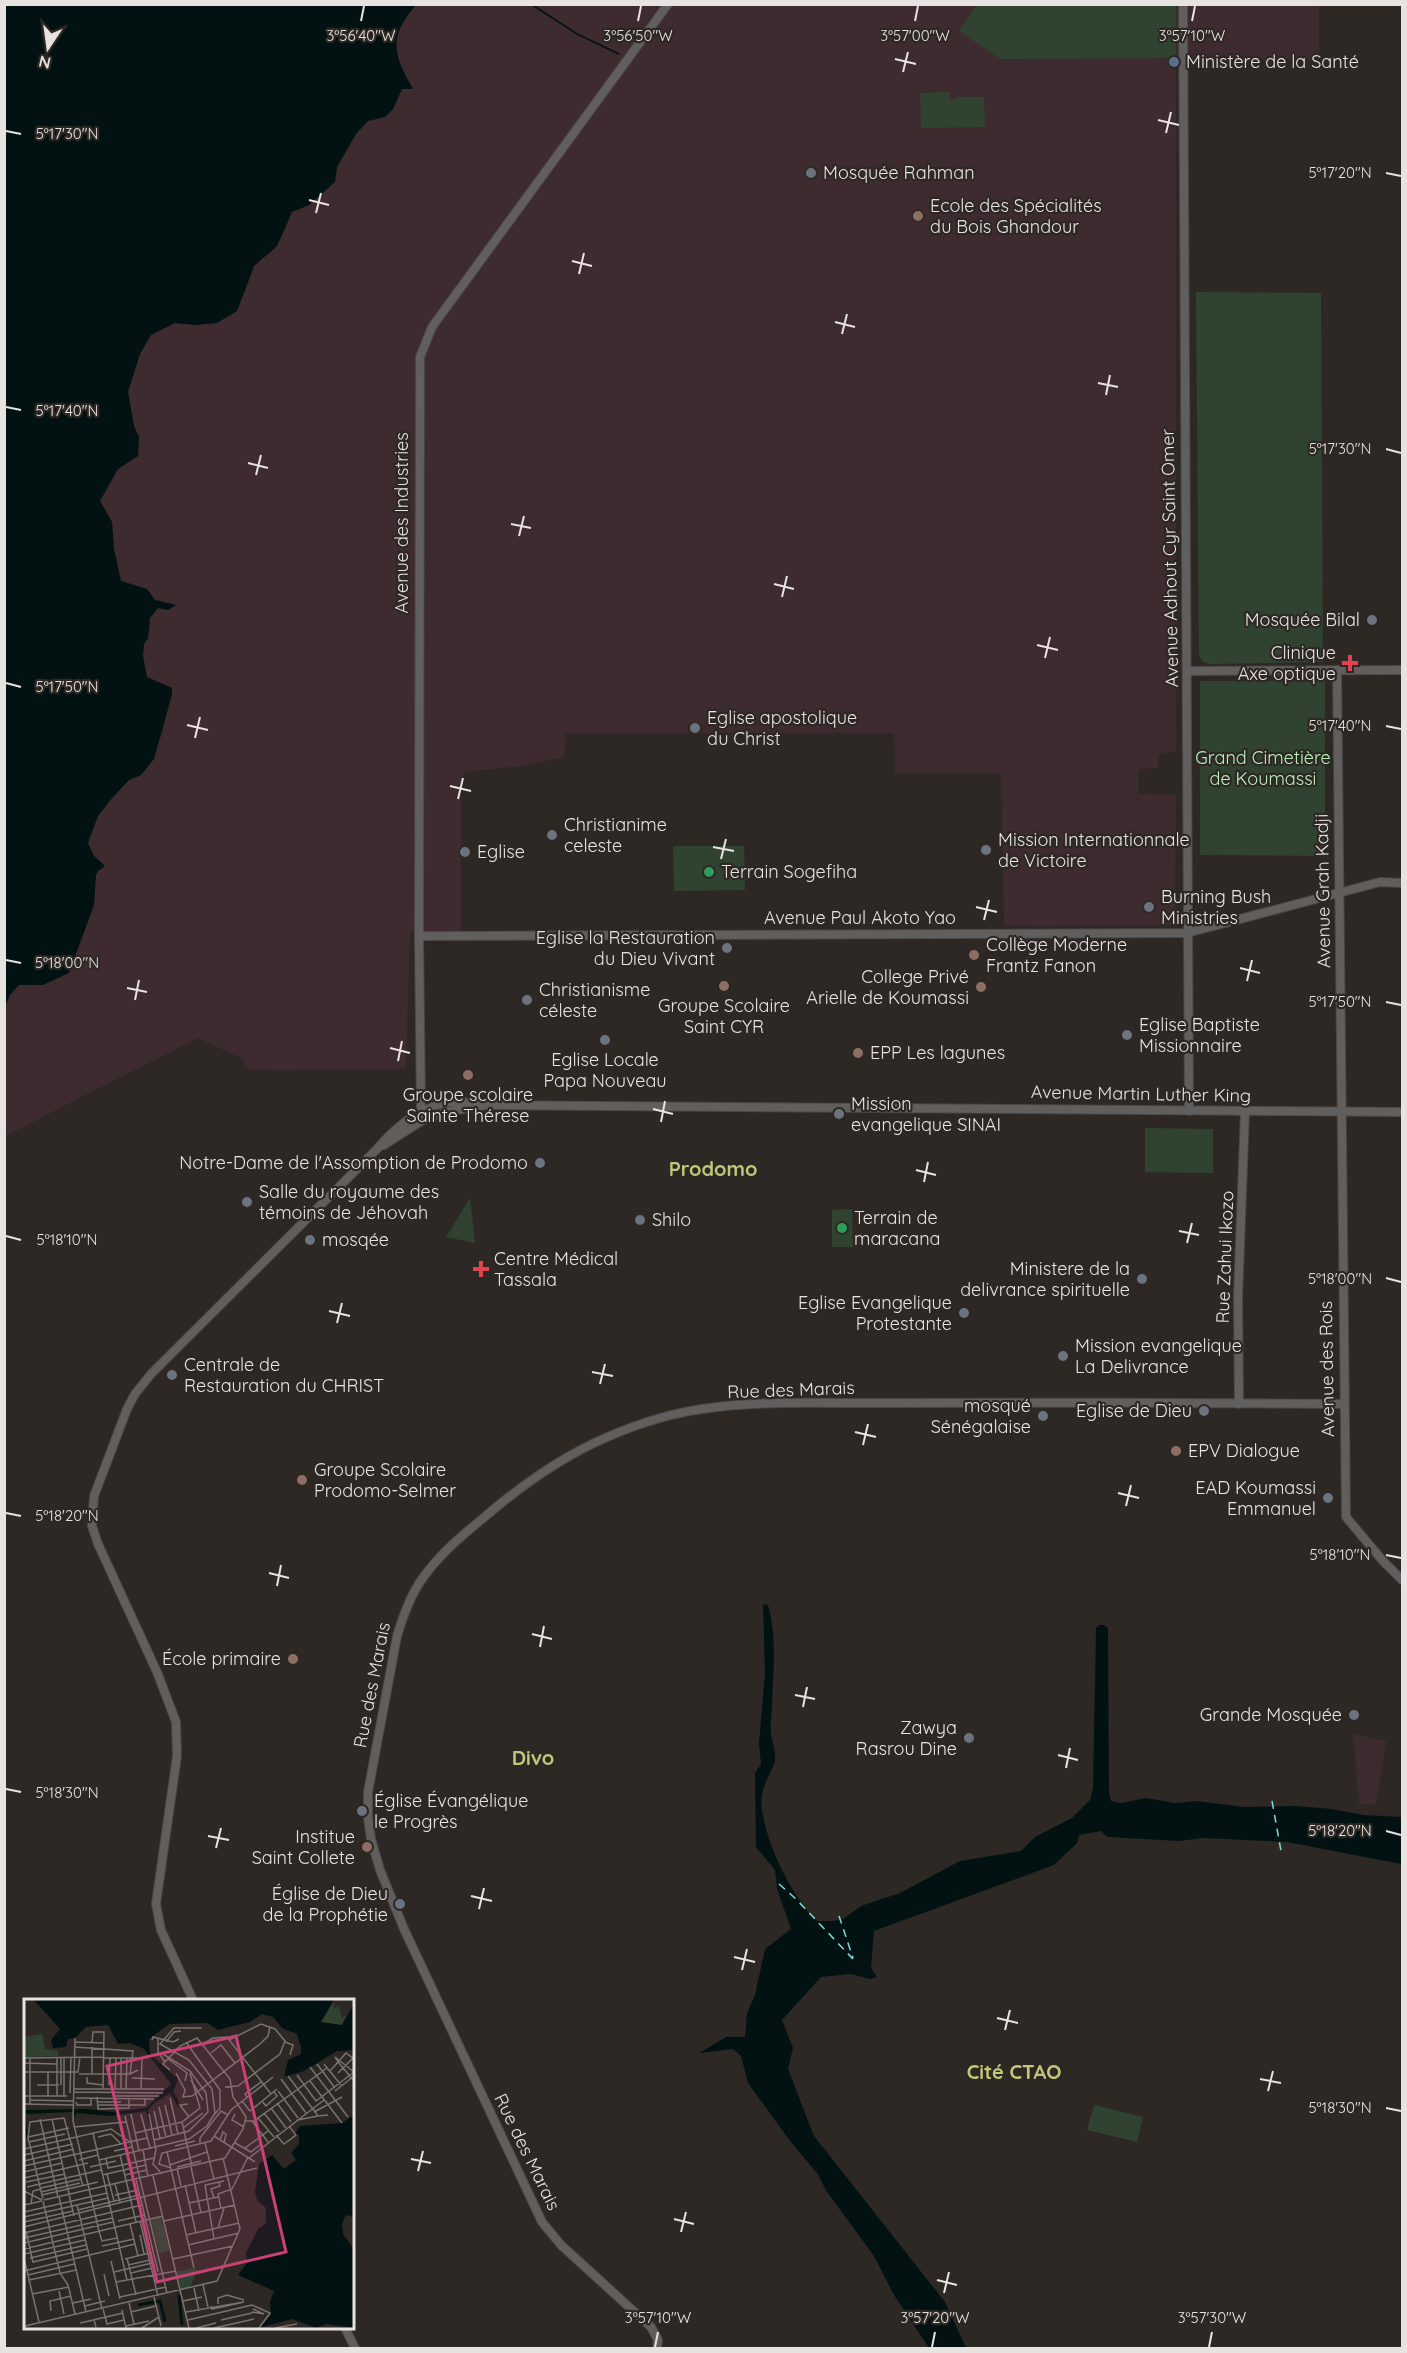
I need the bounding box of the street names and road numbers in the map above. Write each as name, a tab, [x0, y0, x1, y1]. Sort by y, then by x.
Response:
street label: Avenue Adhout Cyr Saint Omer	[1156, 428, 1183, 688]
street label: Avenue des Industries	[390, 432, 413, 614]
street label: Avenue Grah Kadji	[1310, 814, 1335, 968]
street label: Avenue Paul Akoto Yao	[764, 906, 956, 929]
street label: Avenue Martin Luther King	[1031, 1080, 1251, 1107]
street label: Rue Zahui Ikozo	[1211, 1190, 1238, 1324]
street label: Avenue des Rois	[1314, 1301, 1339, 1437]
street label: Rue des Marais	[727, 1376, 855, 1403]
street label: Rue des Marais	[348, 1620, 395, 1750]
street label: Rue des Marais	[489, 2090, 566, 2214]

